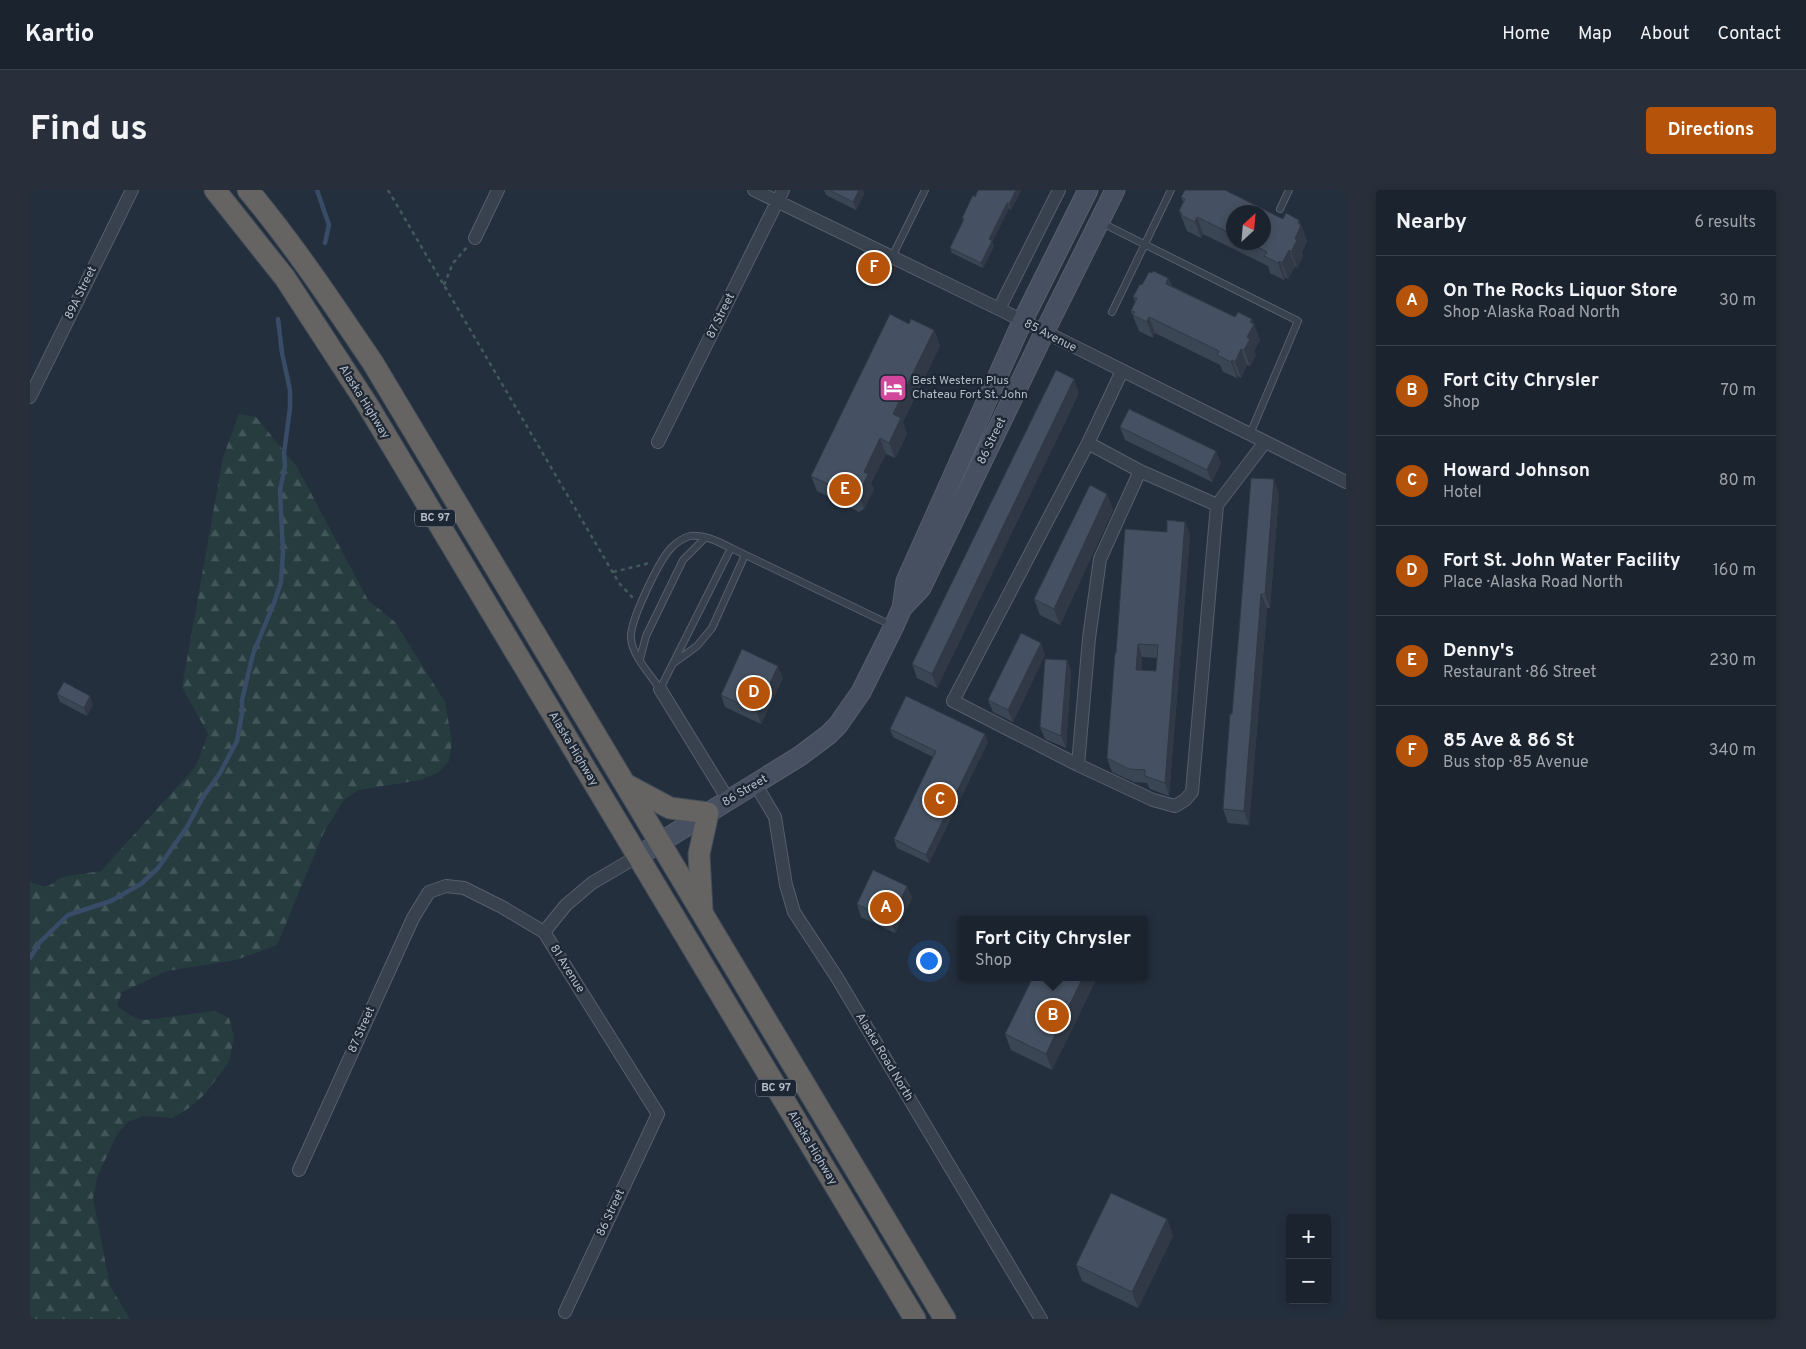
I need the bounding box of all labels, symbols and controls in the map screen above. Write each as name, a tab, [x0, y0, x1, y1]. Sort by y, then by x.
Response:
text: Kartio	[25, 20, 94, 50]
text: Home	[1502, 23, 1550, 46]
text: Map	[1578, 23, 1612, 46]
text: About	[1640, 23, 1689, 46]
text: Contact	[1717, 23, 1781, 46]
button: Directions	[1646, 107, 1776, 154]
text: Find us	[30, 108, 148, 152]
north arrow	[1226, 205, 1271, 250]
text: Nearby	[1396, 209, 1467, 236]
text: 6 results	[1694, 213, 1756, 233]
pin: F	[858, 249, 890, 287]
street label: 89A Street	[61, 264, 101, 322]
text: On The Rocks Liquor Store	[1443, 279, 1678, 303]
street label: 87 Street	[703, 291, 739, 341]
text: A	[1406, 291, 1418, 311]
text: 30 m	[1719, 291, 1756, 311]
text: Shop · Alaska Road North	[1443, 303, 1620, 323]
street label: 85 Avenue	[1021, 316, 1079, 356]
street label: Alaska Highway	[335, 362, 393, 442]
text: Fort City Chrysler	[1443, 369, 1599, 393]
hotel icon: Best Western Plus Chateau Fort St. John	[878, 373, 908, 403]
place label: Best Western Plus Chateau Fort St. John	[912, 373, 1028, 403]
text: B	[1406, 381, 1418, 401]
text: 70 m	[1721, 381, 1756, 401]
text: Shop	[1443, 393, 1480, 413]
street label: 86 Street	[974, 415, 1010, 467]
text: Howard Johnson	[1443, 459, 1590, 483]
pin: E	[829, 471, 861, 509]
text: C	[1407, 471, 1417, 491]
text: 80 m	[1719, 471, 1756, 491]
text: Hotel	[1443, 483, 1482, 503]
road number: BC 97	[415, 509, 455, 526]
text: Fort St. John Water Facility	[1443, 549, 1681, 573]
text: D	[1406, 561, 1418, 581]
text: 160 m	[1713, 561, 1756, 581]
text: Place · Alaska Road North	[1443, 573, 1623, 593]
text: Denny's	[1443, 639, 1514, 663]
text: E	[1407, 651, 1417, 671]
text: 230 m	[1709, 651, 1756, 671]
text: Restaurant · 86 Street	[1443, 663, 1596, 683]
pin: D	[738, 674, 770, 712]
street label: Alaska Highway	[544, 709, 602, 789]
text: 85 Ave & 86 St	[1443, 729, 1574, 753]
text: F	[1407, 741, 1417, 761]
text: 340 m	[1709, 741, 1756, 761]
text: Bus stop · 85 Avenue	[1443, 753, 1589, 773]
street label: 86 Street	[719, 771, 771, 811]
pin: C	[924, 781, 956, 819]
pin: A	[870, 889, 902, 927]
popup	[958, 916, 1148, 981]
text: Fort City Chrysler	[975, 927, 1131, 951]
street label: 81 Avenue	[546, 942, 588, 996]
your location	[916, 948, 942, 974]
text: Shop	[975, 951, 1012, 971]
pin: B	[1037, 997, 1069, 1035]
street label: 87 Street	[345, 1004, 379, 1056]
street label: Alaska Road North	[851, 1010, 917, 1104]
road number: BC 97	[756, 1080, 796, 1096]
street label: Alaska Highway	[783, 1108, 841, 1188]
street label: 86 Street	[593, 1187, 629, 1239]
map controls	[1286, 1214, 1331, 1304]
button: +	[1286, 1214, 1331, 1259]
button: −	[1286, 1259, 1331, 1304]

